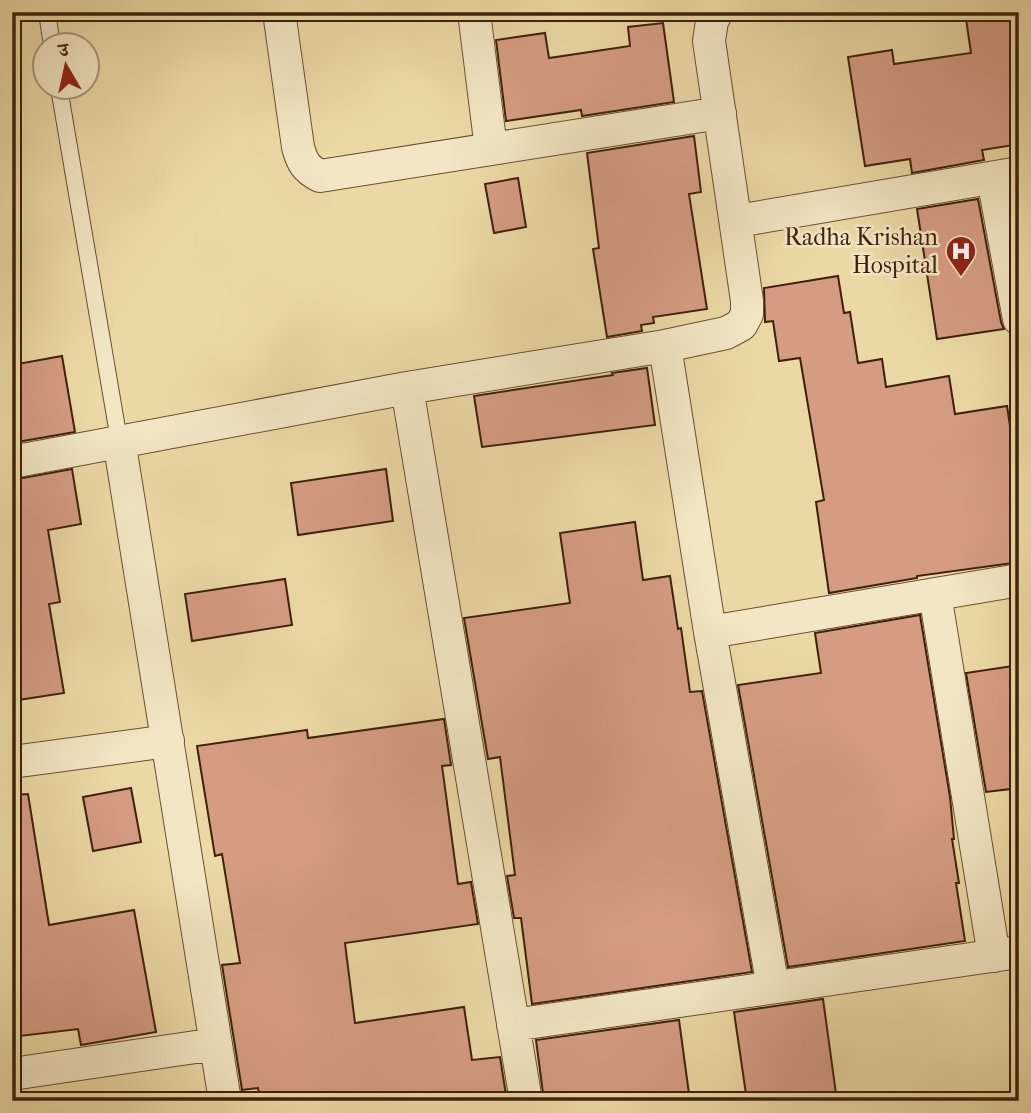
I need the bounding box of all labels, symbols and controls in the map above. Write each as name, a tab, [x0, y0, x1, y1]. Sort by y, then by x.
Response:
north arrow	[32, 32, 102, 102]
text: उ	[55, 38, 71, 62]
place label: Radha Krishan Hospital	[784, 223, 938, 279]
hospital icon: Radha Krishan Hospital	[944, 234, 978, 278]

